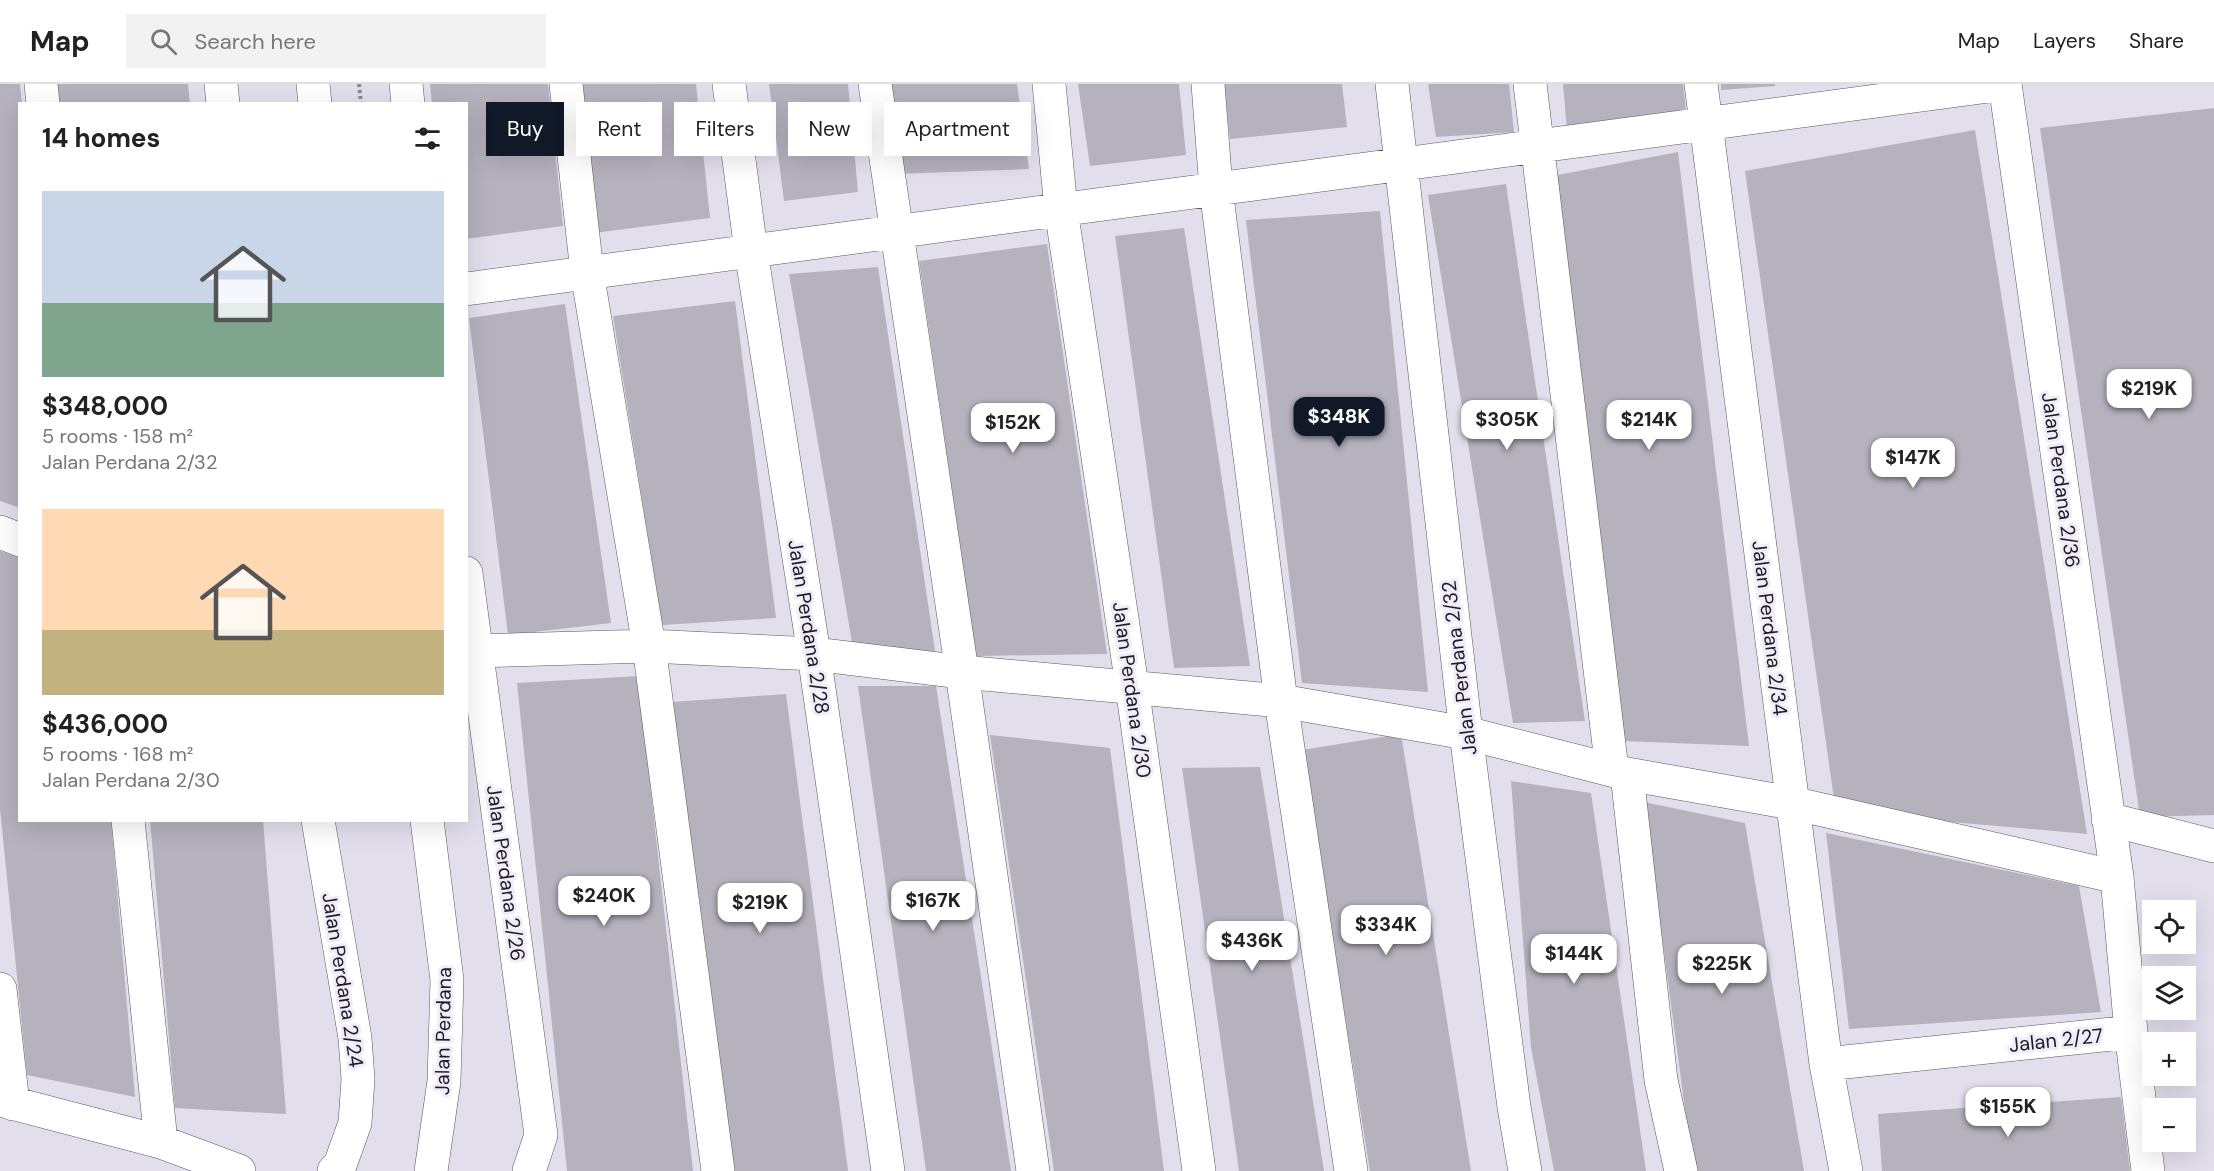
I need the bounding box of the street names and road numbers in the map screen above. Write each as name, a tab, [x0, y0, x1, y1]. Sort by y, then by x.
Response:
street label: Jalan Perdana 2/36	[2036, 391, 2086, 569]
street label: Jalan Perdana 2/28	[782, 538, 836, 716]
street label: Jalan Perdana 2/34	[1746, 539, 1794, 717]
street label: Jalan Perdana 2/32	[1435, 579, 1483, 757]
street label: Jalan Perdana 2/30	[1107, 600, 1157, 780]
street label: Jalan Perdana 2/26	[481, 784, 531, 962]
street label: Jalan Perdana 2/24	[316, 891, 370, 1069]
street label: Jalan Perdana	[429, 967, 457, 1095]
street label: Jalan 2/27	[2008, 1022, 2104, 1058]

